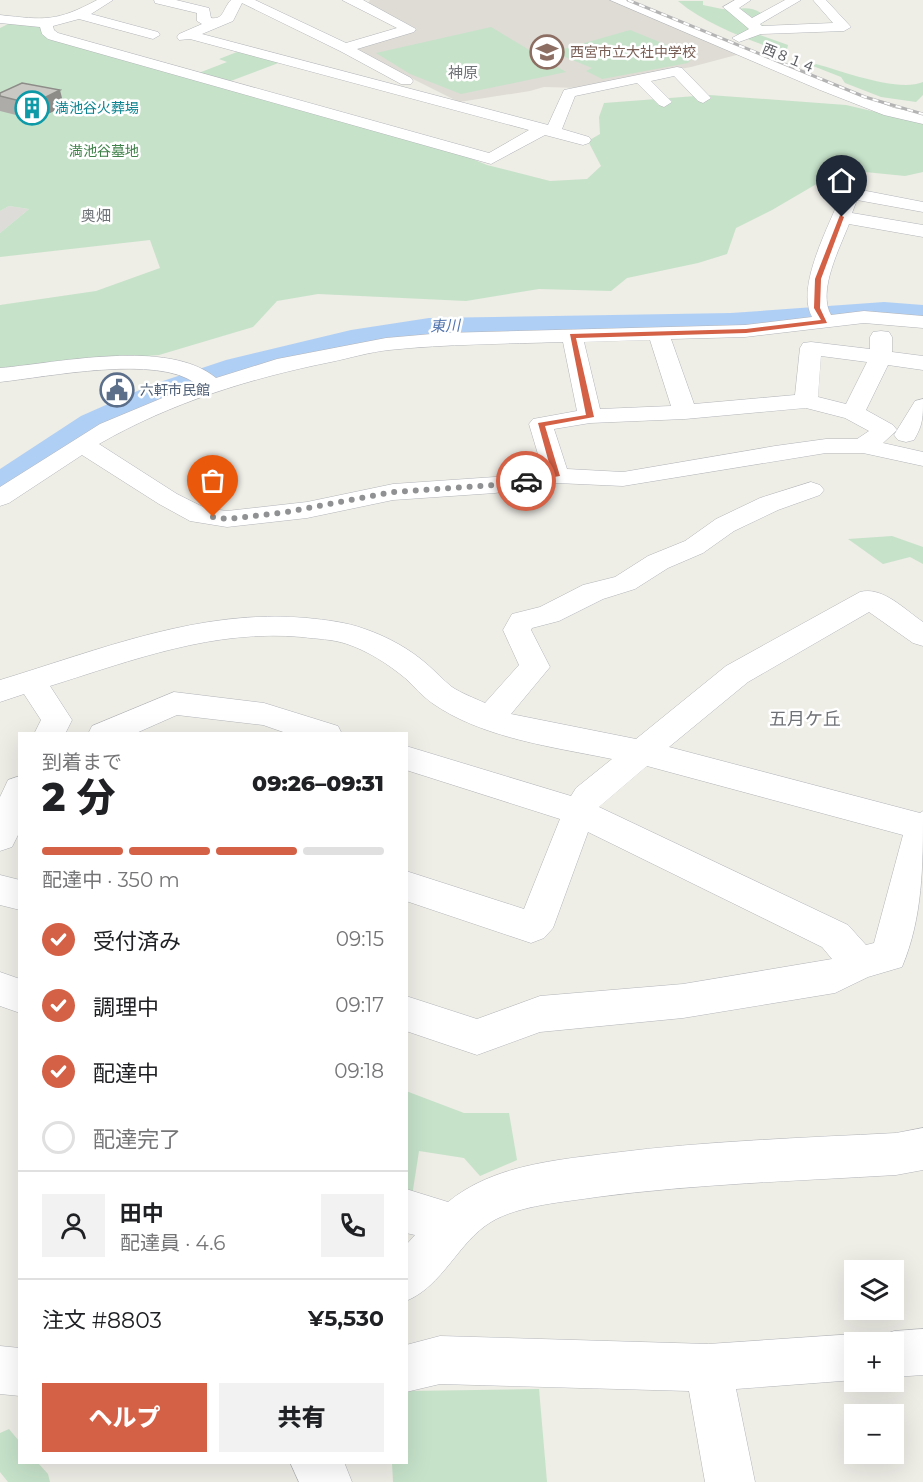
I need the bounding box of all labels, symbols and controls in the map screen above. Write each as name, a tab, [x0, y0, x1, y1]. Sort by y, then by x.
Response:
school or university icon: 西宮市立大社中学校	[529, 34, 565, 70]
street label: 西８１４	[760, 39, 818, 77]
place label: 西宮市立大社中学校	[570, 43, 696, 61]
district label: 神原	[448, 63, 478, 82]
building icon: 満池谷火葬場	[14, 90, 50, 126]
place label: 満池谷火葬場	[55, 99, 139, 117]
park label: 満池谷墓地	[69, 142, 139, 160]
pin	[816, 155, 867, 217]
icon: home	[825, 164, 858, 197]
district label: 奥畑	[81, 206, 111, 225]
water label: 東川	[430, 315, 462, 336]
public building icon: 六軒市民館	[99, 372, 135, 408]
place label: 六軒市民館	[140, 381, 210, 399]
courier	[496, 451, 556, 511]
pin	[187, 455, 238, 517]
icon: bag	[196, 464, 229, 497]
icon: car	[510, 465, 543, 498]
district label: 五月ケ丘	[769, 708, 841, 730]
text: 到着まで	[42, 750, 122, 774]
text: 09:26–09:31	[252, 770, 384, 797]
text: 2 分	[42, 773, 116, 821]
text: 配達中 · 350 m	[42, 868, 180, 892]
icon: check	[42, 923, 75, 956]
text: 09:15	[336, 927, 384, 951]
text: 受付済み	[93, 928, 181, 955]
icon: check	[42, 989, 75, 1022]
text: 09:17	[335, 993, 384, 1017]
text: 調理中	[93, 994, 159, 1021]
icon: check	[42, 1055, 75, 1088]
text: 09:18	[334, 1059, 384, 1083]
text: 配達中	[93, 1060, 159, 1087]
text: 配達完了	[93, 1126, 181, 1153]
button: person	[42, 1194, 105, 1257]
button: phone	[321, 1194, 384, 1257]
text: 田中	[120, 1200, 164, 1227]
text: 配達員 · 4.6	[120, 1231, 225, 1255]
map controls	[844, 1260, 904, 1464]
button: layers	[844, 1260, 904, 1320]
text: ¥5,530	[308, 1305, 384, 1332]
text: 注文 #8803	[42, 1307, 162, 1334]
button: +	[844, 1332, 904, 1392]
button: ヘルプ	[42, 1383, 207, 1452]
button: 共有	[219, 1383, 384, 1452]
button: −	[844, 1404, 904, 1464]

